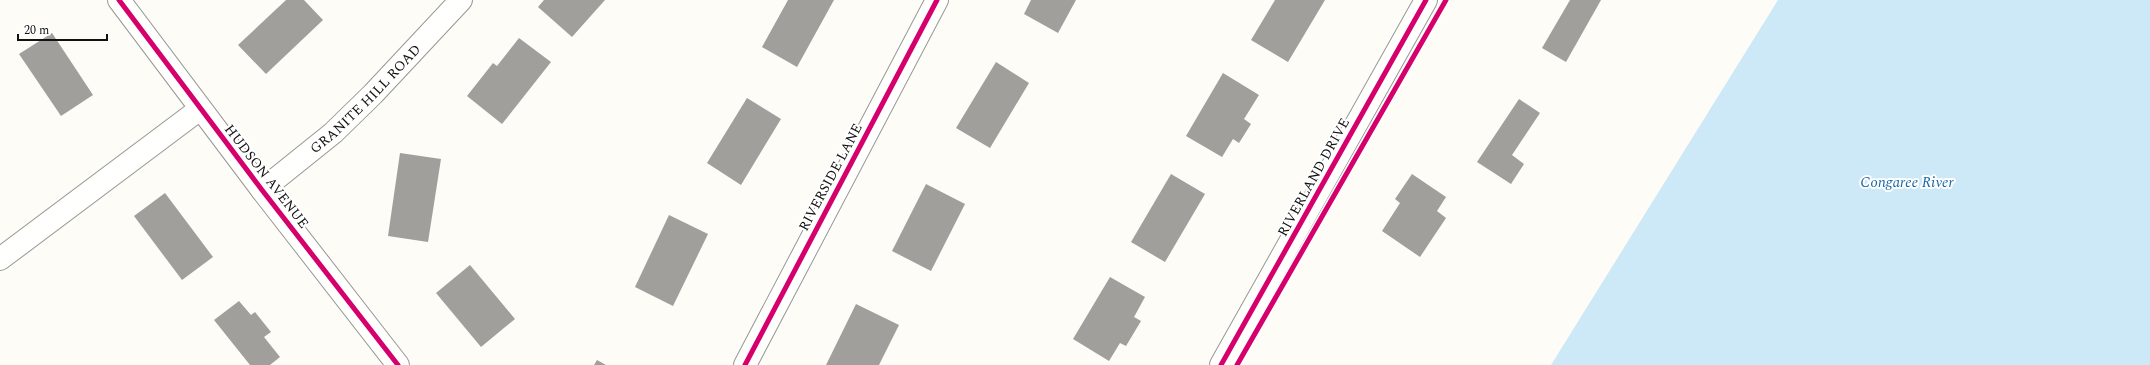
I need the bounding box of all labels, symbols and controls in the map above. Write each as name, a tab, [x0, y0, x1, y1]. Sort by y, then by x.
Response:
scale bar	[18, 16, 107, 42]
text: 20 m	[24, 21, 49, 40]
street label: GRANITE HILL ROAD	[305, 39, 426, 159]
street label: RIVERLAND DRIVE	[1272, 114, 1355, 240]
street label: HUDSON AVENUE	[219, 120, 314, 233]
street label: RIVERSIDE LANE	[793, 120, 868, 235]
water label: Congaree River	[1860, 171, 1954, 194]

